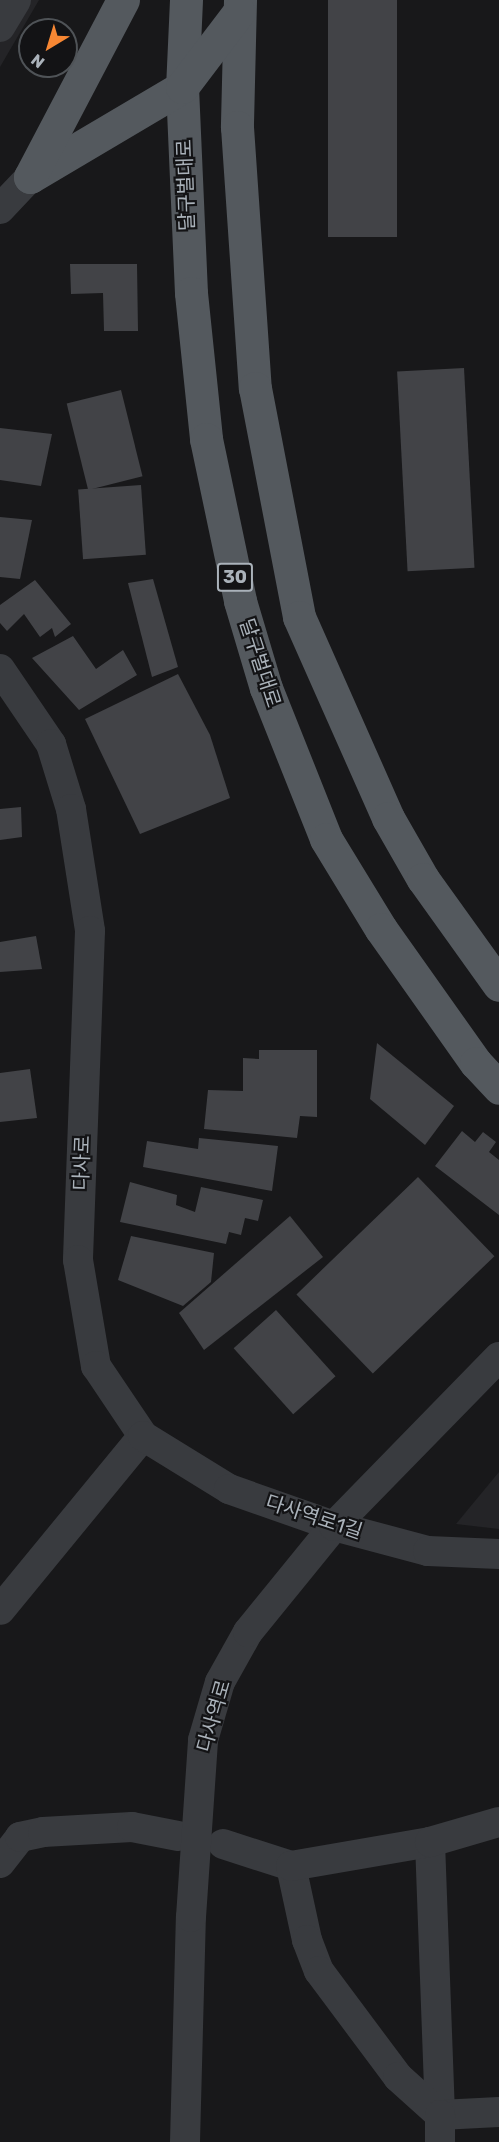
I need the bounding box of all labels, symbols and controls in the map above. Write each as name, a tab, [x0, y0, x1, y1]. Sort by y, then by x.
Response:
north arrow	[18, 18, 78, 78]
text: N	[27, 50, 48, 72]
street label: 달구벌대로	[172, 139, 200, 231]
road number: 30	[216, 562, 254, 592]
street label: 달구벌대로	[234, 616, 286, 710]
street label: 다사로	[69, 1135, 95, 1191]
street label: 다사역로1길	[262, 1490, 366, 1544]
street label: 다사역로	[192, 1677, 236, 1755]

